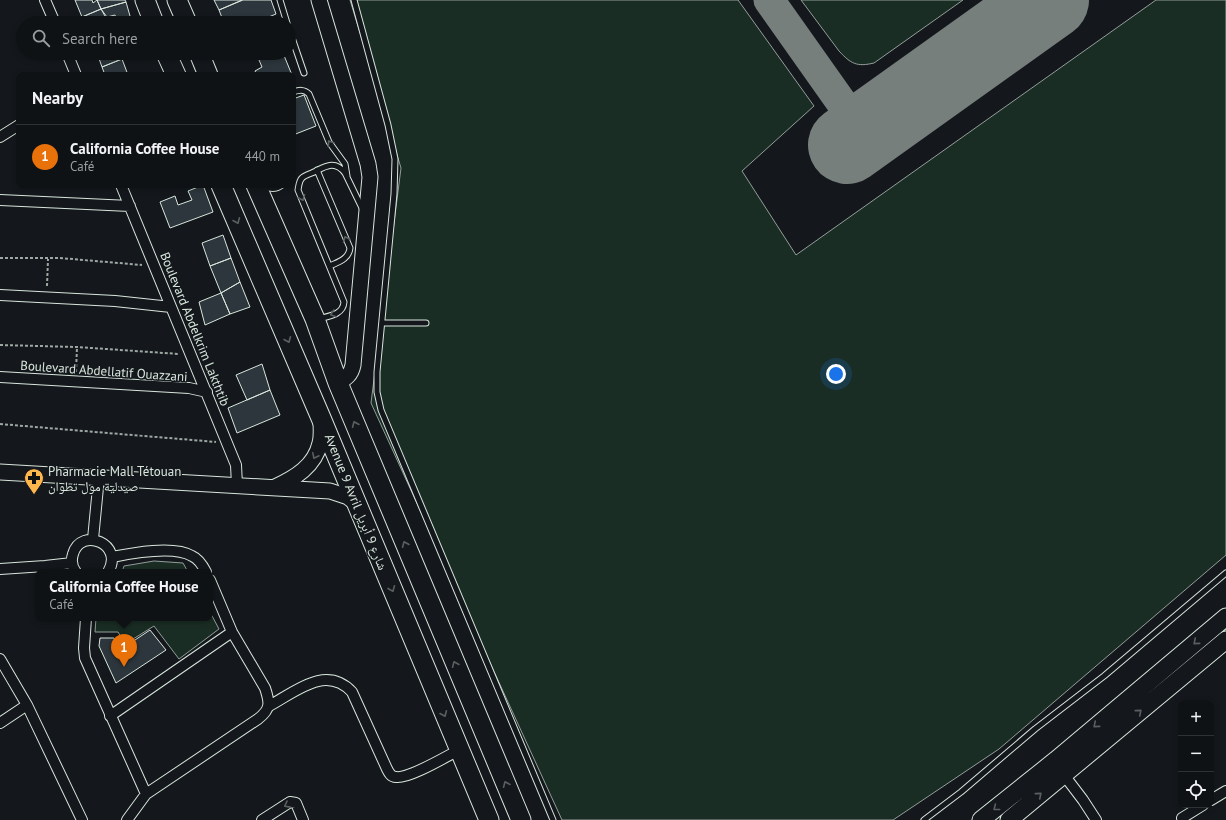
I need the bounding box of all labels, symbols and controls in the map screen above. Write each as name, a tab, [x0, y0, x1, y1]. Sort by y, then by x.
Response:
search box	[16, 16, 296, 60]
icon: search	[30, 27, 52, 49]
text: Search here	[62, 29, 138, 48]
text: Nearby	[32, 87, 83, 109]
text: California Coffee House	[70, 139, 220, 158]
one-way arrow	[328, 140, 335, 147]
text: 1	[41, 148, 49, 165]
text: 440 m	[245, 148, 280, 165]
text: Café	[70, 158, 94, 175]
one-way arrow	[297, 194, 305, 202]
one-way arrow	[232, 217, 240, 224]
one-way arrow	[343, 236, 351, 244]
street label: Boulevard Abdelkrim Lakthtib	[156, 250, 234, 408]
one-way arrow	[330, 309, 337, 318]
one-way arrow	[283, 336, 291, 344]
street label: Boulevard Abdellatif Ouazzani	[20, 357, 188, 385]
your location	[826, 364, 846, 384]
one-way arrow	[352, 421, 360, 429]
street label: Avenue 9 Avril شارع 9 أبريل	[320, 431, 391, 573]
one-way arrow	[312, 452, 320, 459]
place label: Pharmacie Mall Tétouan صيدلية مول تطوان	[48, 463, 181, 495]
pharmacy icon: Pharmacie Mall Tétouan صيدلية مول تطوان	[23, 467, 45, 495]
one-way arrow	[402, 541, 410, 548]
popup	[35, 569, 213, 621]
text: California Coffee House	[49, 577, 199, 596]
one-way arrow	[388, 586, 396, 593]
text: Café	[49, 596, 74, 613]
pin: 1	[111, 634, 137, 667]
one-way arrow	[1193, 638, 1201, 645]
one-way arrow	[452, 661, 460, 668]
map controls	[1178, 700, 1214, 808]
button: +	[1178, 700, 1214, 736]
one-way arrow	[440, 710, 448, 717]
one-way arrow	[1135, 710, 1142, 717]
one-way arrow	[1093, 721, 1101, 728]
button: −	[1178, 736, 1214, 772]
button: locate	[1178, 772, 1214, 808]
one-way arrow	[502, 781, 510, 788]
one-way arrow	[1035, 793, 1042, 800]
one-way arrow	[284, 801, 291, 808]
one-way arrow	[993, 803, 1000, 810]

